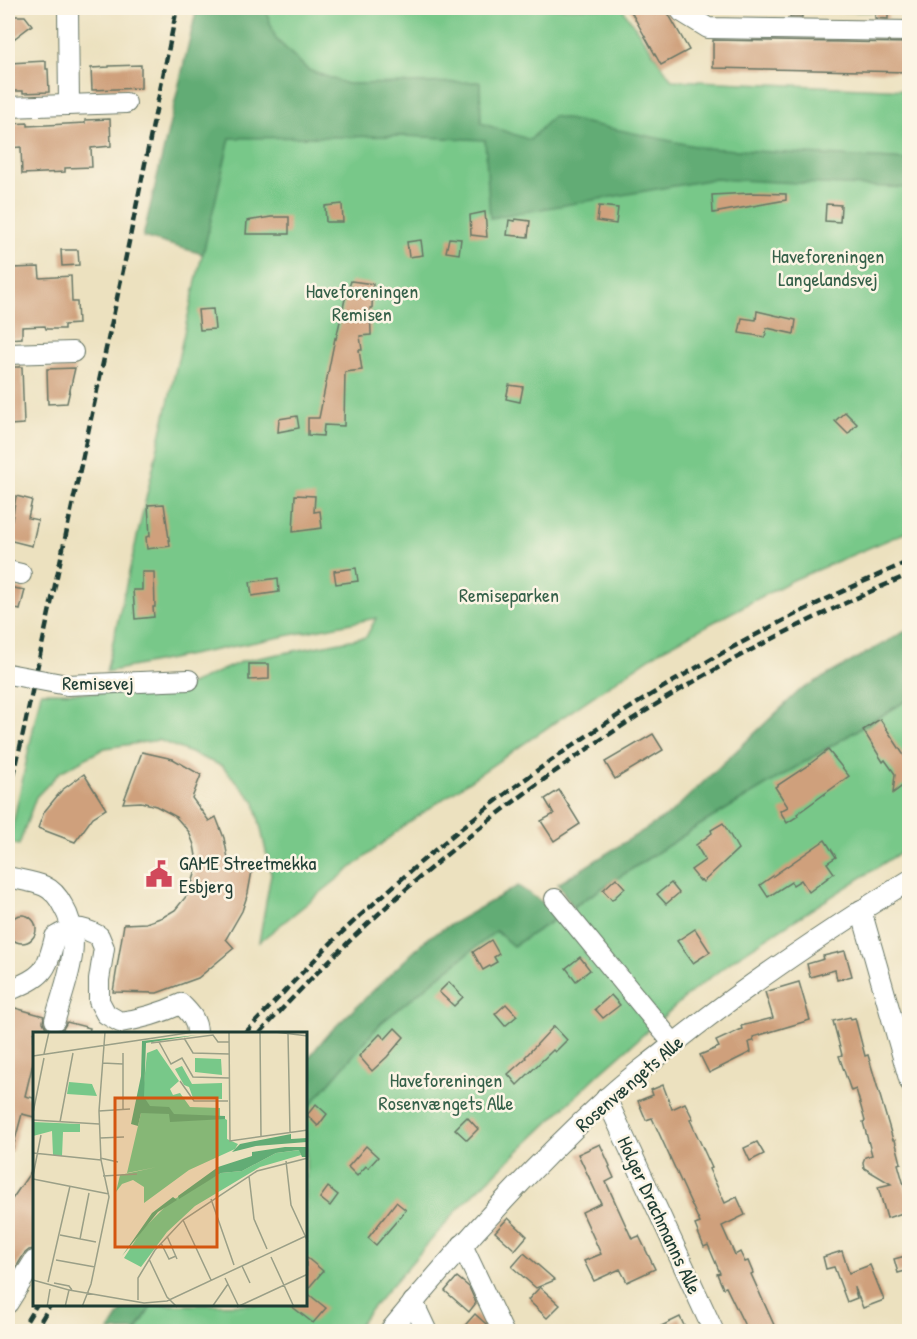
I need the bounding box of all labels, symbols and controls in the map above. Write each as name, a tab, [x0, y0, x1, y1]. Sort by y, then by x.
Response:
park label: Haveforeningen Langelandsvej	[772, 242, 884, 292]
park label: Haveforeningen Remisen	[306, 277, 418, 327]
park label: Remiseparken	[459, 581, 559, 608]
street label: Remisevej	[62, 669, 134, 696]
place label: GAME Streetmekka Esbjerg	[179, 849, 316, 899]
public building icon: GAME Streetmekka Esbjerg	[144, 859, 174, 889]
street label: Rosenvængets Alle	[569, 1029, 689, 1137]
inset map	[33, 1032, 308, 1306]
park label: Haveforeningen Rosenvængets Alle	[379, 1066, 513, 1116]
street label: Holger Drachmanns Alle	[612, 1132, 708, 1298]

